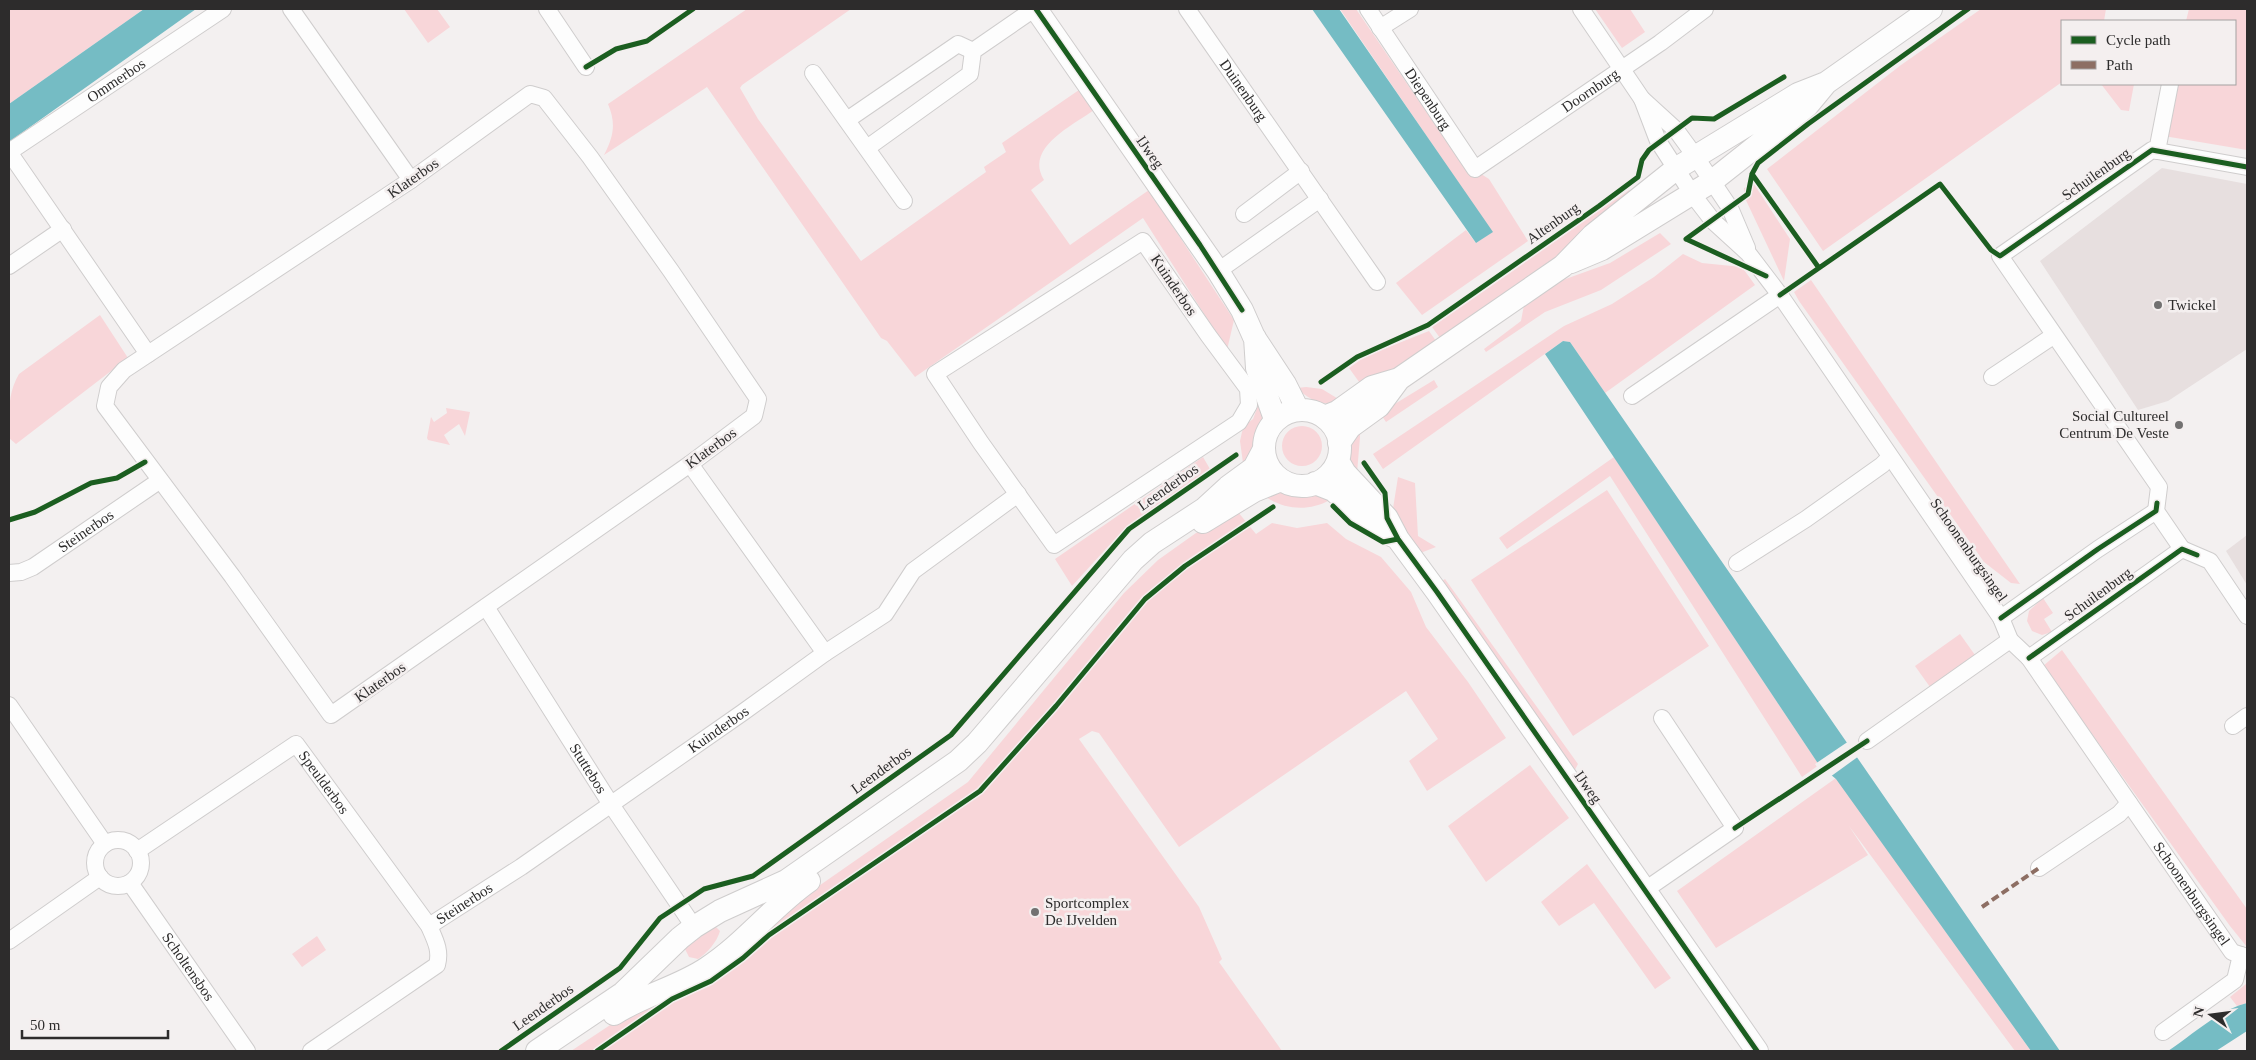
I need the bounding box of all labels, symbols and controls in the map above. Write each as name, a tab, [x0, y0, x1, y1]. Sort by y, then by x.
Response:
legend	[2061, 20, 2236, 85]
text: Cycle path	[2106, 32, 2171, 48]
street label: Ommerbos	[84, 55, 148, 106]
street label: Duinenburg	[1217, 56, 1271, 125]
text: Path	[2106, 57, 2133, 73]
street label: Diepenburg	[1402, 65, 1455, 133]
street label: Doornburg	[1559, 65, 1622, 116]
street label: IJweg	[1133, 133, 1167, 172]
street label: Schuilenburg	[2059, 144, 2134, 203]
street label: Klaterbos	[385, 155, 442, 201]
street label: Altenburg	[1524, 199, 1583, 247]
street label: Kuinderbos	[1148, 252, 1200, 319]
place label: Twickel	[2168, 297, 2216, 313]
marker: Twickel	[2152, 299, 2164, 311]
place label: Social Cultureel Centrum De Veste	[2059, 408, 2169, 441]
marker: Social Cultureel Centrum De Veste	[2173, 419, 2185, 431]
street label: Klaterbos	[683, 424, 739, 472]
street label: Leenderbos	[1135, 460, 1201, 514]
street label: Schoonenburgsingel	[1927, 495, 2011, 605]
street label: Steinerbos	[55, 506, 117, 555]
street label: Schuilenburg	[2061, 564, 2135, 624]
street label: Klaterbos	[352, 659, 409, 705]
street label: Kuinderbos	[685, 703, 752, 756]
street label: Stuttebos	[566, 741, 610, 796]
street label: Leenderbos	[848, 743, 914, 797]
street label: Speulderbos	[296, 748, 352, 817]
street label: IJweg	[1571, 768, 1605, 807]
street label: Schoonenburgsingel	[2150, 839, 2233, 949]
street label: Steinerbos	[433, 879, 495, 927]
place label: Sportcomplex De IJvelden	[1045, 895, 1130, 928]
marker: Sportcomplex De IJvelden	[1029, 906, 1041, 918]
street label: Scholtensbos	[159, 930, 218, 1004]
street label: Leenderbos	[510, 980, 576, 1034]
north arrow	[2186, 990, 2236, 1040]
text: N	[2190, 1005, 2207, 1019]
scale bar	[22, 1008, 169, 1040]
text: 50 m	[30, 1017, 61, 1033]

